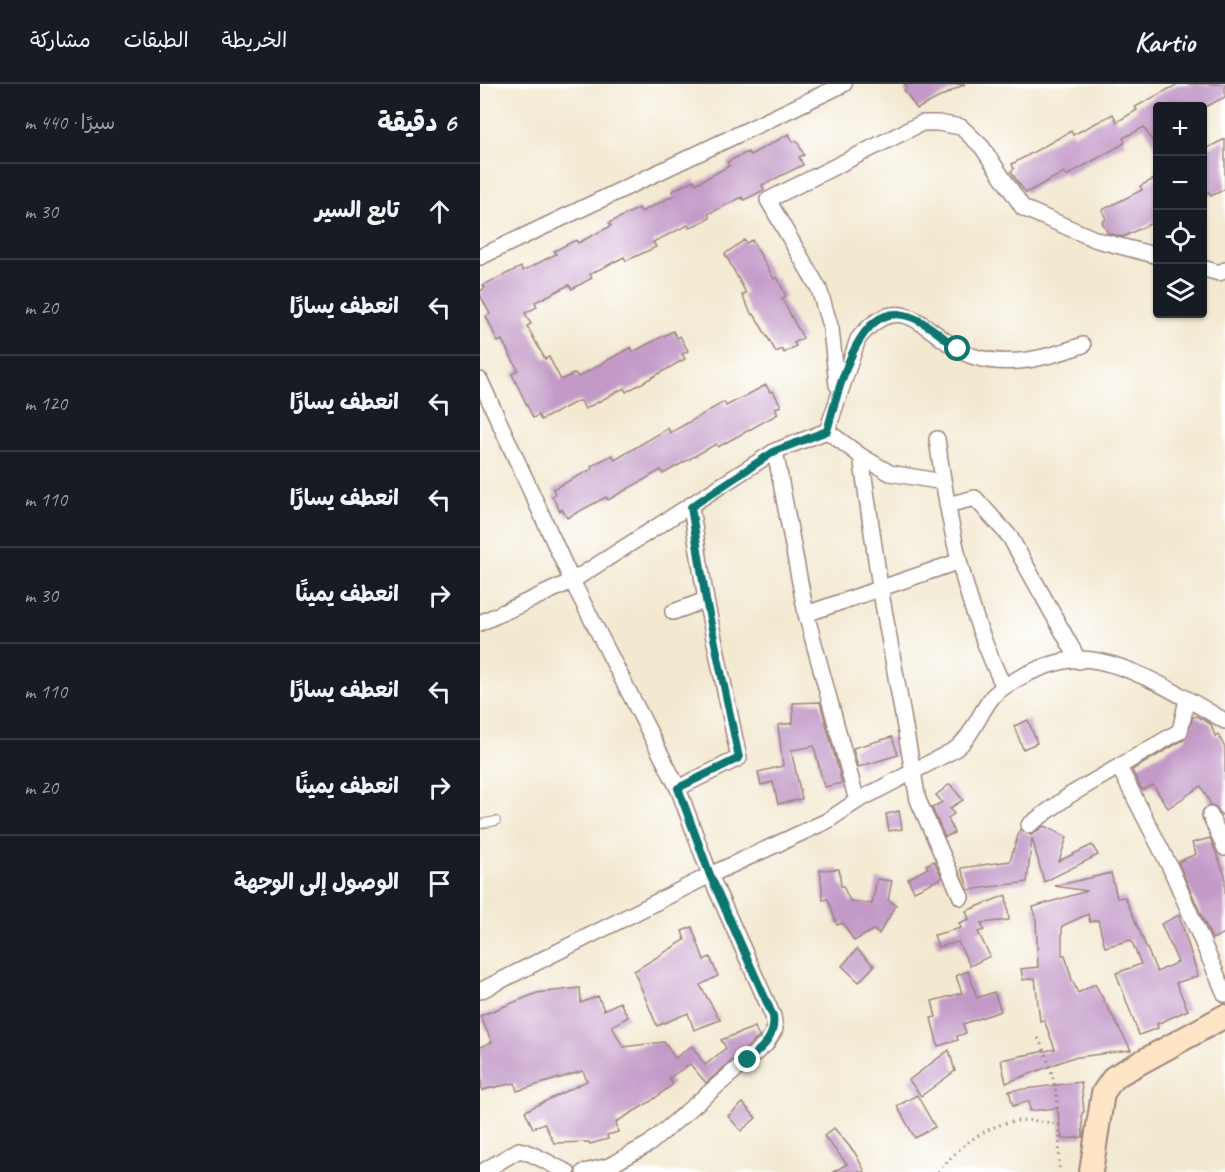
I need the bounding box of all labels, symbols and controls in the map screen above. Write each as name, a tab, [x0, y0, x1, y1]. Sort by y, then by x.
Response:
text: Kartio	[1134, 24, 1195, 59]
text: مشاركة	[30, 27, 91, 53]
text: الطبقات	[124, 27, 189, 53]
text: الخريطة	[222, 27, 287, 53]
map controls	[1153, 102, 1207, 318]
button: +	[1153, 102, 1207, 156]
text: 6 دقيقة	[377, 106, 456, 139]
text: سيرًا · 440 m	[24, 110, 115, 135]
button: −	[1153, 156, 1207, 210]
icon: ahead	[423, 195, 456, 228]
text: تابع السير	[315, 196, 399, 224]
text: 30 m	[24, 199, 58, 224]
button: locate	[1153, 210, 1207, 264]
button: layers	[1153, 264, 1207, 318]
icon: left	[423, 291, 456, 324]
text: انعطف يسارًا	[290, 292, 399, 320]
text: 20 m	[24, 295, 58, 320]
route start	[944, 335, 970, 361]
icon: left	[423, 387, 456, 420]
text: انعطف يسارًا	[290, 388, 399, 416]
text: 120 m	[24, 391, 67, 416]
icon: left	[423, 483, 456, 516]
text: انعطف يسارًا	[290, 484, 399, 512]
text: 110 m	[24, 487, 67, 512]
icon: right	[423, 579, 456, 612]
text: انعطف يمينًا	[295, 580, 399, 608]
text: 30 m	[24, 583, 58, 608]
icon: left	[423, 675, 456, 708]
text: انعطف يسارًا	[290, 676, 399, 704]
text: 110 m	[24, 679, 67, 704]
icon: right	[423, 771, 456, 804]
text: انعطف يمينًا	[295, 772, 399, 800]
text: 20 m	[24, 775, 58, 800]
icon: arrive	[423, 867, 456, 900]
text: الوصول إلى الوجهة	[234, 868, 399, 896]
route end	[734, 1046, 760, 1072]

